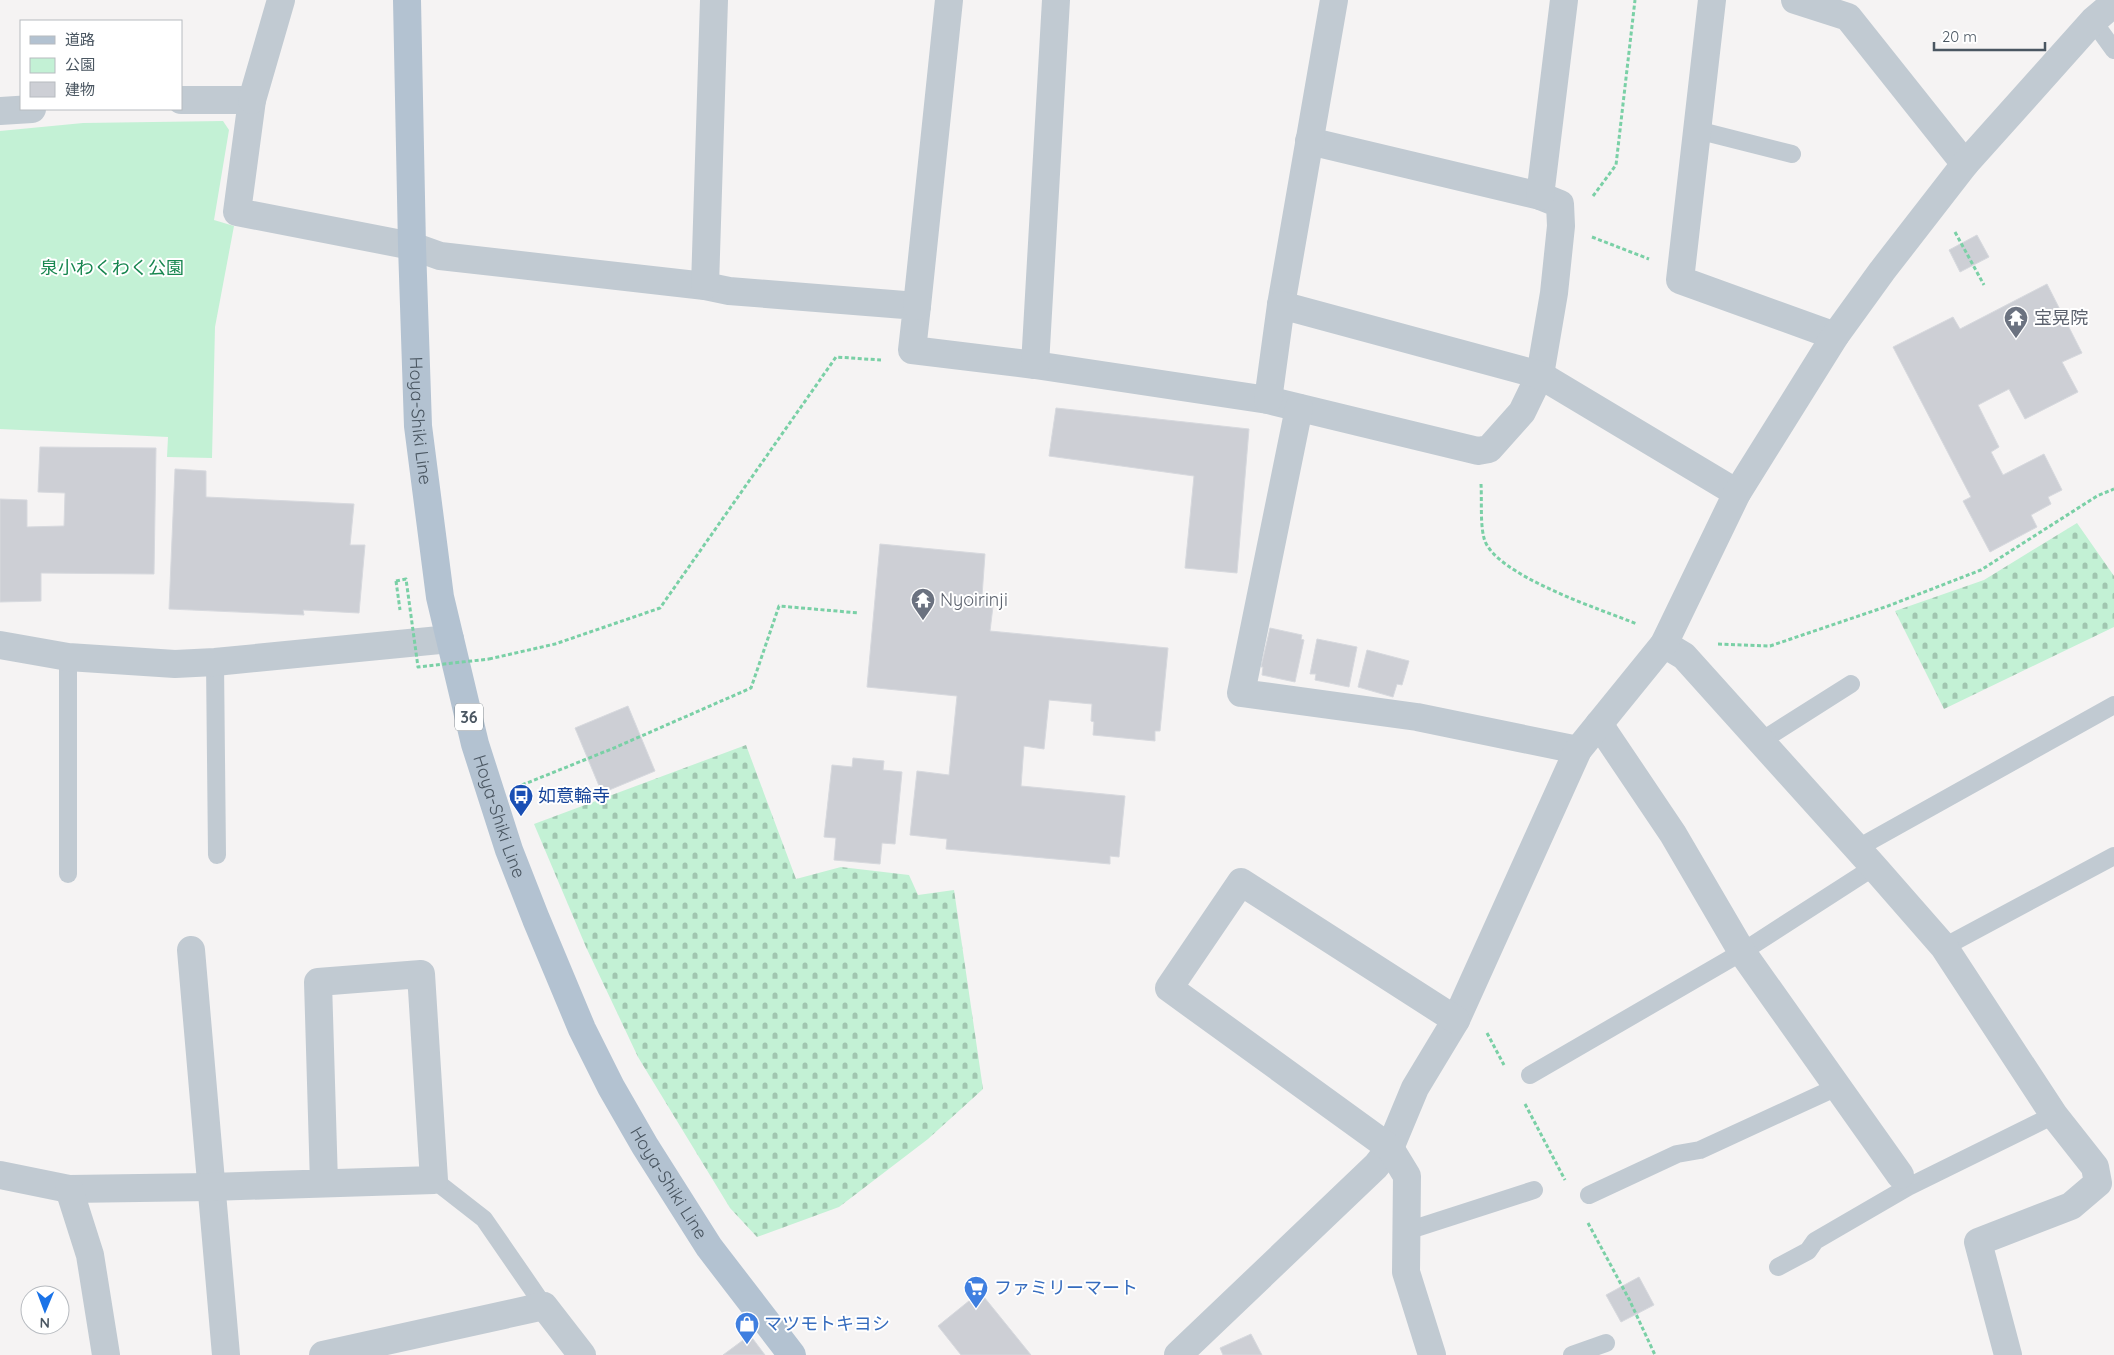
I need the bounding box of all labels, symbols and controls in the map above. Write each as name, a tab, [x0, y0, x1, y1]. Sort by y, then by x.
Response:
legend	[20, 20, 182, 110]
scale bar	[1934, 20, 2045, 52]
text: 20 m	[1942, 27, 1977, 46]
text: 道路	[65, 30, 95, 49]
text: 公園	[65, 55, 95, 74]
text: 建物	[65, 80, 95, 99]
park label: 泉小わくわく公園	[40, 256, 184, 279]
temple icon: 宝晃院	[2003, 305, 2029, 339]
place label: 宝晃院	[2034, 306, 2088, 329]
street label: Hoya-Shiki Line	[405, 356, 437, 486]
temple icon: Nyoirinji	[910, 587, 936, 621]
place label: Nyoirinji	[940, 588, 1008, 611]
road number: 36	[455, 704, 483, 730]
street label: Hoya-Shiki Line	[468, 752, 531, 881]
bus stop icon: 如意輪寺	[508, 783, 534, 817]
place label: 如意輪寺	[538, 784, 610, 807]
street label: Hoya-Shiki Line	[625, 1122, 713, 1243]
supermarket icon: ファミリーマート	[963, 1275, 989, 1309]
place label: ファミリーマート	[994, 1276, 1138, 1299]
north arrow	[20, 1285, 70, 1335]
shop icon: マツモトキヨシ	[734, 1311, 760, 1345]
place label: マツモトキヨシ	[764, 1312, 890, 1335]
text: N	[39, 1314, 50, 1332]

